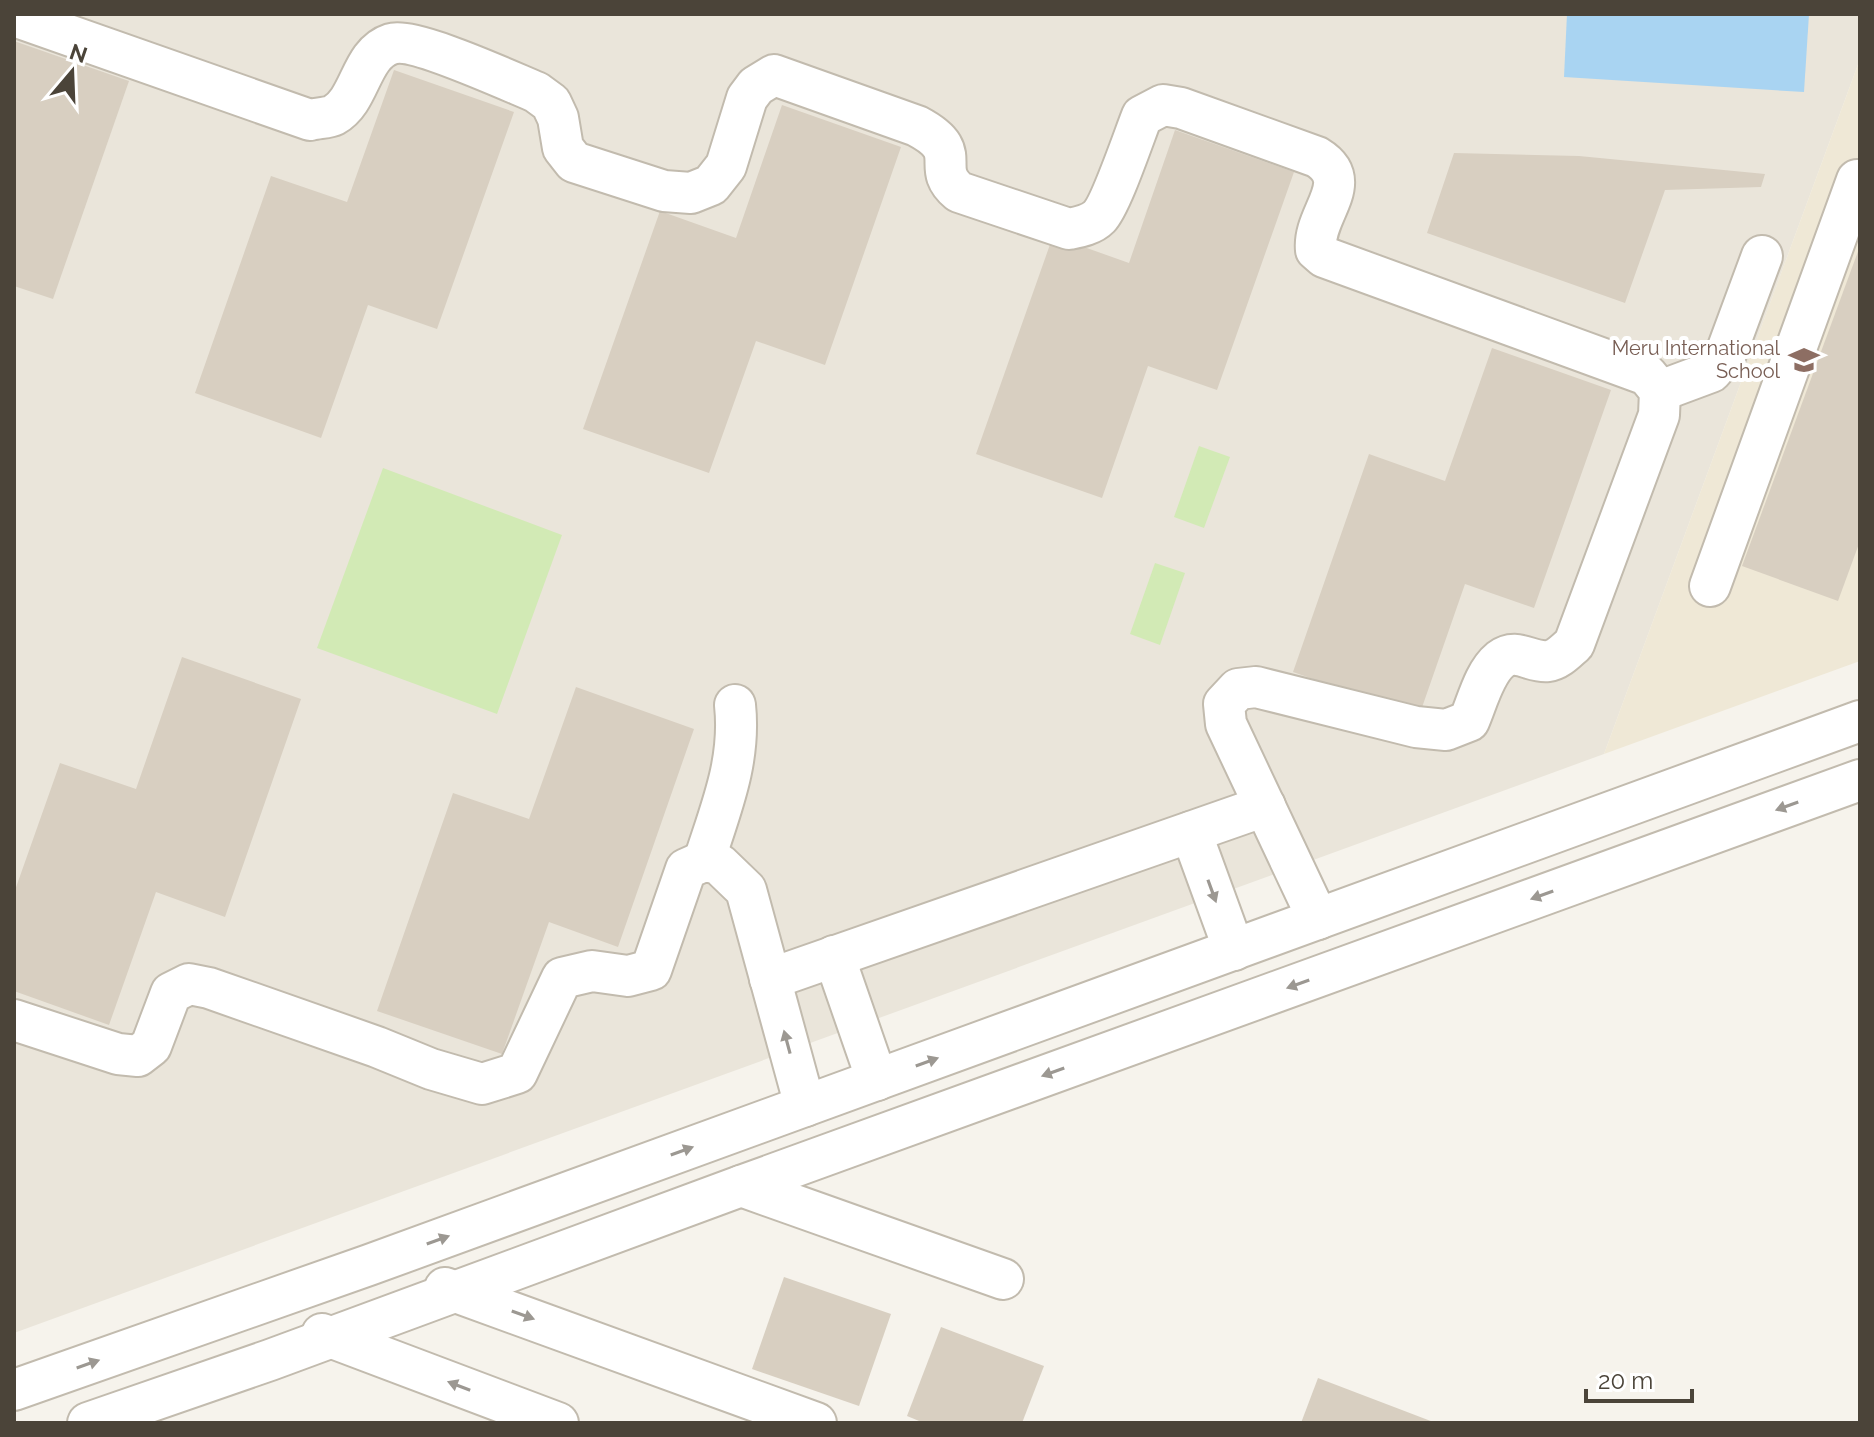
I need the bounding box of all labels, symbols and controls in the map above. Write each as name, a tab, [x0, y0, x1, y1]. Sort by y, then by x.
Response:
north arrow	[32, 32, 112, 112]
text: N	[66, 38, 91, 68]
place label: Meru International School	[1612, 336, 1781, 383]
school or university icon: Meru International School	[1787, 343, 1821, 377]
one-way arrow	[1775, 801, 1799, 813]
one-way arrow	[1206, 879, 1219, 903]
one-way arrow	[1530, 889, 1554, 902]
one-way arrow	[1286, 978, 1310, 990]
one-way arrow	[781, 1030, 793, 1055]
one-way arrow	[915, 1055, 939, 1068]
one-way arrow	[1041, 1067, 1065, 1079]
one-way arrow	[671, 1144, 695, 1156]
one-way arrow	[426, 1233, 450, 1246]
one-way arrow	[511, 1309, 535, 1322]
scale bar	[1586, 1353, 1692, 1403]
one-way arrow	[76, 1358, 100, 1370]
text: 20 m	[1598, 1366, 1653, 1395]
one-way arrow	[447, 1379, 471, 1392]

